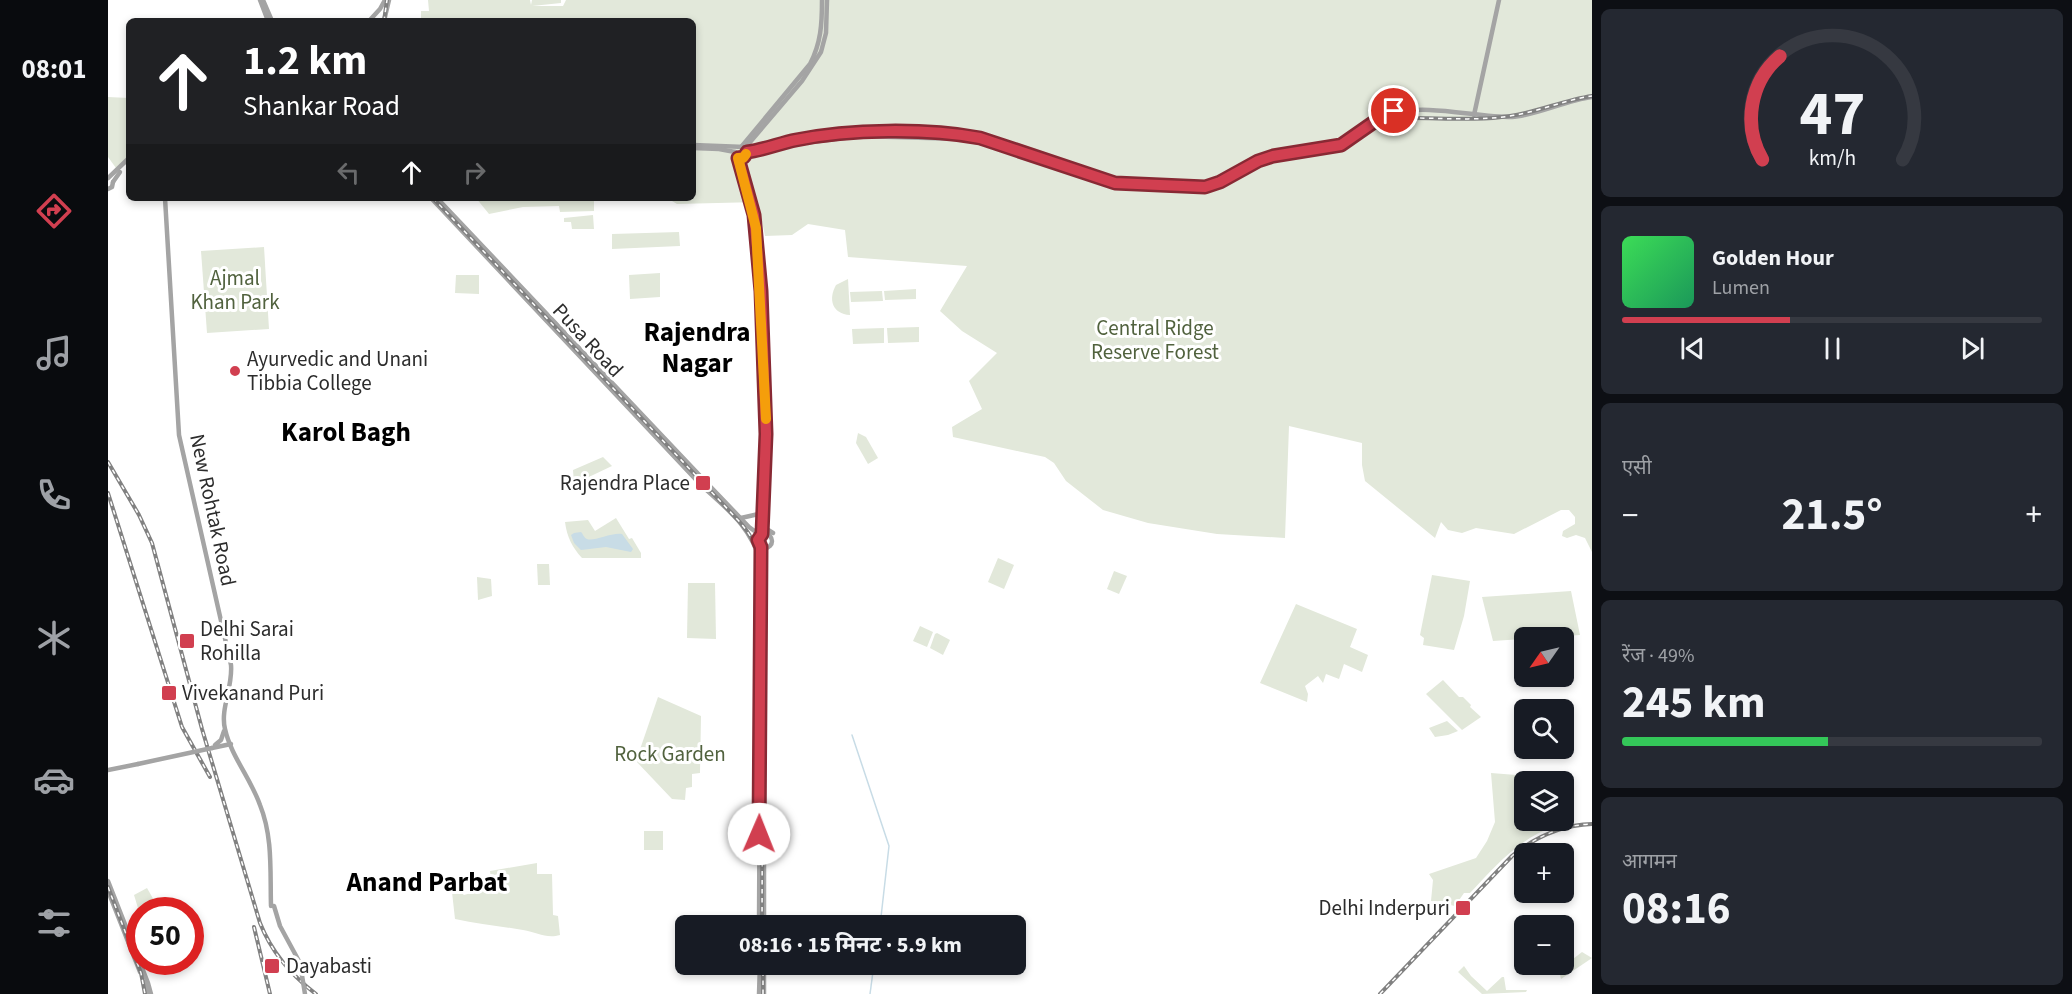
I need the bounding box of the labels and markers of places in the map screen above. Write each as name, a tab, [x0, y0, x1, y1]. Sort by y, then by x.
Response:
pin	[1368, 85, 1419, 136]
place label: Ayurvedic and Unani Tibbia College	[247, 344, 428, 398]
marker: Ayurvedic and Unani Tibbia College	[228, 364, 242, 378]
place label: Rajendra Place	[560, 468, 690, 498]
marker: Rajendra Place	[694, 474, 712, 492]
place label: Delhi Sarai Rohilla	[200, 614, 294, 668]
marker: Delhi Sarai Rohilla	[178, 632, 196, 650]
place label: Vivekanand Puri	[182, 678, 324, 708]
marker: Vivekanand Puri	[160, 684, 178, 702]
place label: Delhi Inderpuri	[1319, 893, 1450, 923]
marker: Delhi Inderpuri	[1454, 899, 1472, 917]
place label: Dayabasti	[286, 951, 372, 981]
marker: Dayabasti	[263, 957, 281, 975]

